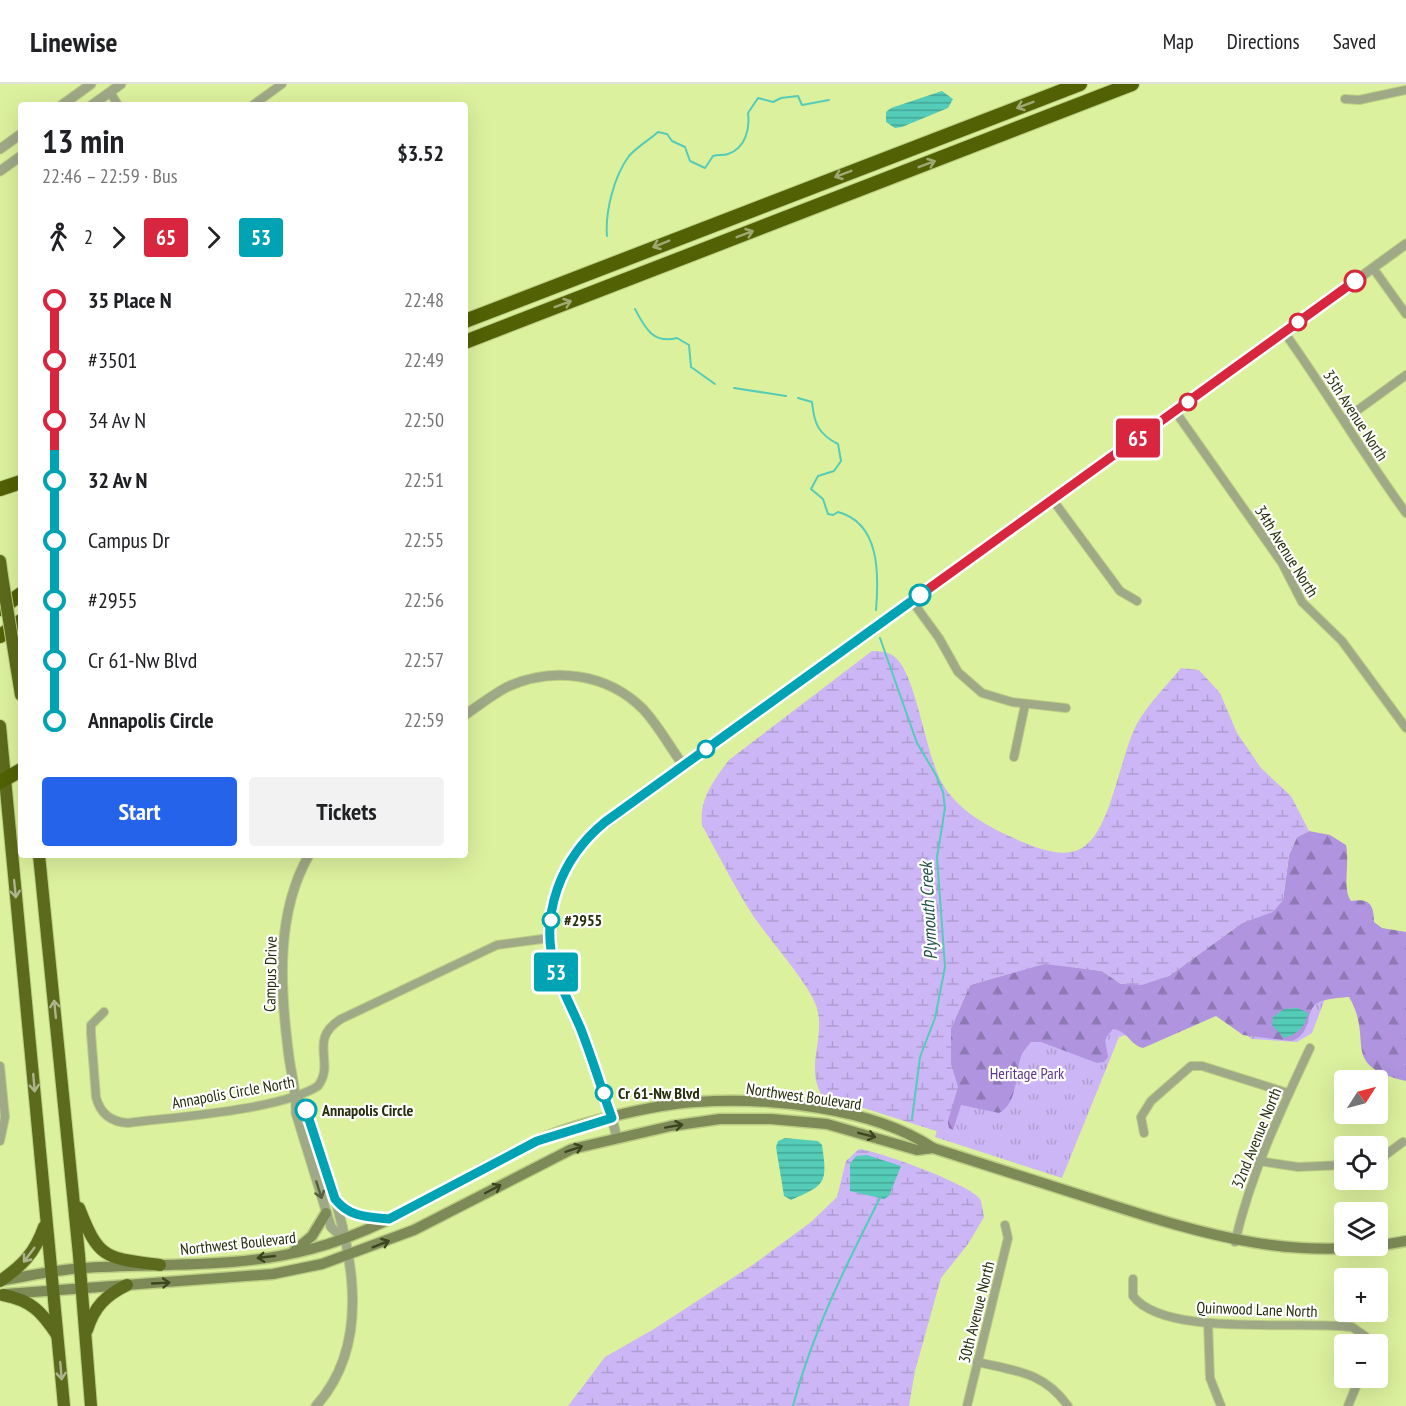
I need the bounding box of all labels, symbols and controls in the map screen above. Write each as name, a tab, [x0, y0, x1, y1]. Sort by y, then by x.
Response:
text: Linewise	[30, 23, 118, 60]
text: Map	[1163, 28, 1194, 55]
text: Directions	[1227, 28, 1300, 55]
text: Saved	[1333, 28, 1376, 55]
one-way arrow	[1016, 100, 1035, 111]
text: 13 min	[42, 119, 124, 162]
text: $3.52	[397, 139, 444, 167]
one-way arrow	[917, 157, 936, 168]
text: 22:46 – 22:59 · Bus	[42, 163, 177, 189]
one-way arrow	[834, 170, 853, 181]
icon: walk	[42, 221, 75, 254]
icon: forward	[102, 221, 135, 254]
icon: forward	[197, 221, 230, 254]
text: 2	[84, 224, 93, 250]
text: 65	[156, 224, 176, 251]
text: 53	[251, 224, 271, 251]
one-way arrow	[735, 228, 754, 239]
one-way arrow	[652, 239, 671, 250]
unlabelled marker	[1344, 270, 1366, 292]
text: 35 Place N	[88, 286, 172, 314]
text: 22:48	[404, 287, 444, 313]
one-way arrow	[553, 297, 572, 308]
unlabelled marker	[1289, 313, 1307, 331]
text: #3501	[88, 346, 138, 374]
text: 22:49	[404, 347, 444, 373]
street label: 35th Avenue North	[1319, 366, 1393, 464]
unlabelled marker	[1179, 393, 1197, 411]
text: 34 Av N	[88, 406, 146, 434]
text: 22:50	[404, 407, 444, 433]
line badge: 65	[1111, 418, 1165, 458]
text: 65	[1128, 425, 1148, 452]
text: 32 Av N	[88, 466, 147, 494]
text: 22:51	[404, 467, 444, 493]
street label: 34th Avenue North	[1251, 501, 1323, 601]
text: Campus Dr	[88, 526, 170, 554]
text: 22:55	[404, 527, 444, 553]
unlabelled marker	[909, 584, 931, 606]
text: #2955	[88, 586, 138, 614]
text: 22:56	[404, 587, 444, 613]
text: Cr 61-Nw Blvd	[88, 646, 197, 674]
text: 22:57	[404, 647, 444, 673]
text: Annapolis Circle	[88, 706, 214, 734]
text: 22:59	[404, 707, 444, 733]
unlabelled marker	[697, 740, 715, 758]
button: Start	[42, 777, 237, 846]
button: Tickets	[249, 777, 444, 846]
water label: Plymouth Creek	[914, 860, 942, 960]
one-way arrow	[10, 879, 21, 899]
place label: #2955	[564, 910, 602, 930]
marker: #2955	[542, 911, 560, 929]
street label: Campus Drive	[259, 936, 281, 1012]
line badge: 53	[529, 952, 583, 992]
text: 53	[546, 959, 566, 986]
one-way arrow	[49, 999, 60, 1019]
park label: Heritage Park	[990, 1063, 1065, 1083]
north arrow	[1334, 1070, 1388, 1124]
map controls	[1334, 1070, 1388, 1388]
street label: Annapolis Circle North	[170, 1071, 296, 1113]
one-way arrow	[29, 1073, 40, 1093]
street label: Northwest Boulevard	[745, 1078, 863, 1114]
place label: Cr 61-Nw Blvd	[618, 1083, 700, 1103]
marker: Cr 61-Nw Blvd	[595, 1084, 613, 1102]
street label: 32nd Avenue North	[1227, 1085, 1285, 1191]
marker: Annapolis Circle	[295, 1099, 317, 1121]
place label: Annapolis Circle	[321, 1100, 414, 1120]
one-way arrow	[664, 1120, 683, 1131]
one-way arrow	[857, 1129, 876, 1141]
button: locate	[1334, 1136, 1388, 1190]
one-way arrow	[565, 1143, 583, 1154]
one-way arrow	[314, 1180, 325, 1199]
one-way arrow	[484, 1183, 502, 1194]
button: layers	[1334, 1202, 1388, 1256]
street label: Northwest Boulevard	[179, 1227, 297, 1259]
one-way arrow	[371, 1238, 389, 1249]
one-way arrow	[23, 1247, 36, 1263]
one-way arrow	[257, 1252, 277, 1263]
street label: 30th Avenue North	[954, 1259, 998, 1365]
button: +	[1334, 1268, 1388, 1322]
one-way arrow	[151, 1277, 171, 1288]
street label: Quinwood Lane North	[1196, 1297, 1318, 1321]
button: −	[1334, 1334, 1388, 1388]
one-way arrow	[56, 1361, 67, 1380]

